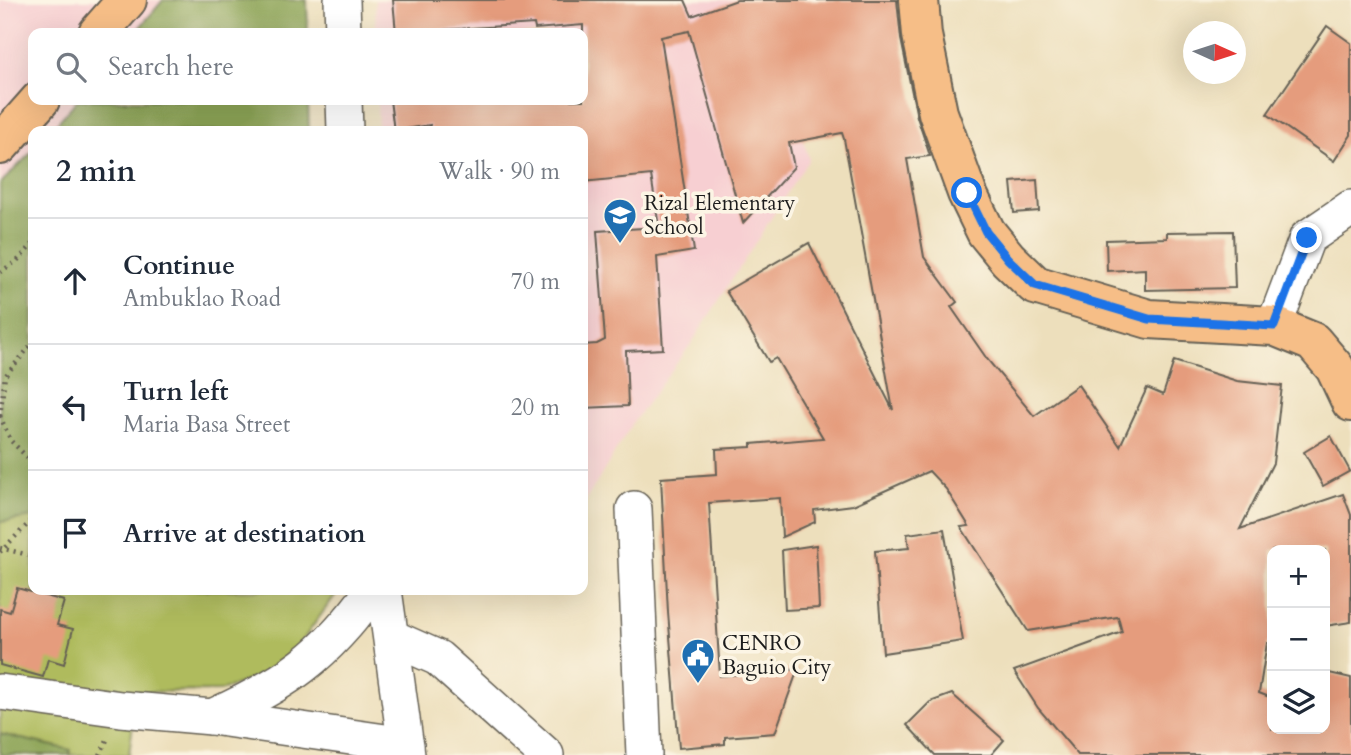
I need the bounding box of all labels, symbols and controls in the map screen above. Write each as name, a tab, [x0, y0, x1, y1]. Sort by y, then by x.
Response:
north arrow	[1183, 21, 1246, 84]
search box	[28, 28, 588, 105]
icon: search	[52, 48, 90, 86]
text: Search here	[108, 49, 234, 84]
text: 2 min	[56, 151, 136, 192]
text: Walk · 90 m	[439, 156, 560, 187]
route start	[951, 177, 982, 208]
place label: Rizal Elementary School	[644, 189, 795, 242]
school or university icon: Rizal Elementary School	[601, 196, 639, 245]
route end	[1291, 222, 1322, 253]
text: Continue	[123, 248, 235, 283]
icon: ahead	[56, 262, 94, 300]
text: 70 m	[511, 266, 560, 297]
text: Ambuklao Road	[123, 283, 281, 314]
text: Turn left	[123, 374, 228, 409]
icon: left	[56, 388, 94, 426]
text: 20 m	[511, 392, 560, 423]
text: Maria Basa Street	[123, 409, 290, 440]
icon: arrive	[56, 514, 94, 552]
text: Arrive at destination	[123, 516, 366, 551]
map controls	[1267, 545, 1330, 734]
button: +	[1267, 545, 1330, 608]
button: −	[1267, 608, 1330, 671]
place label: CENRO Baguio City	[722, 629, 831, 682]
public building icon: CENRO Baguio City	[679, 636, 717, 685]
button: layers	[1267, 671, 1330, 734]

